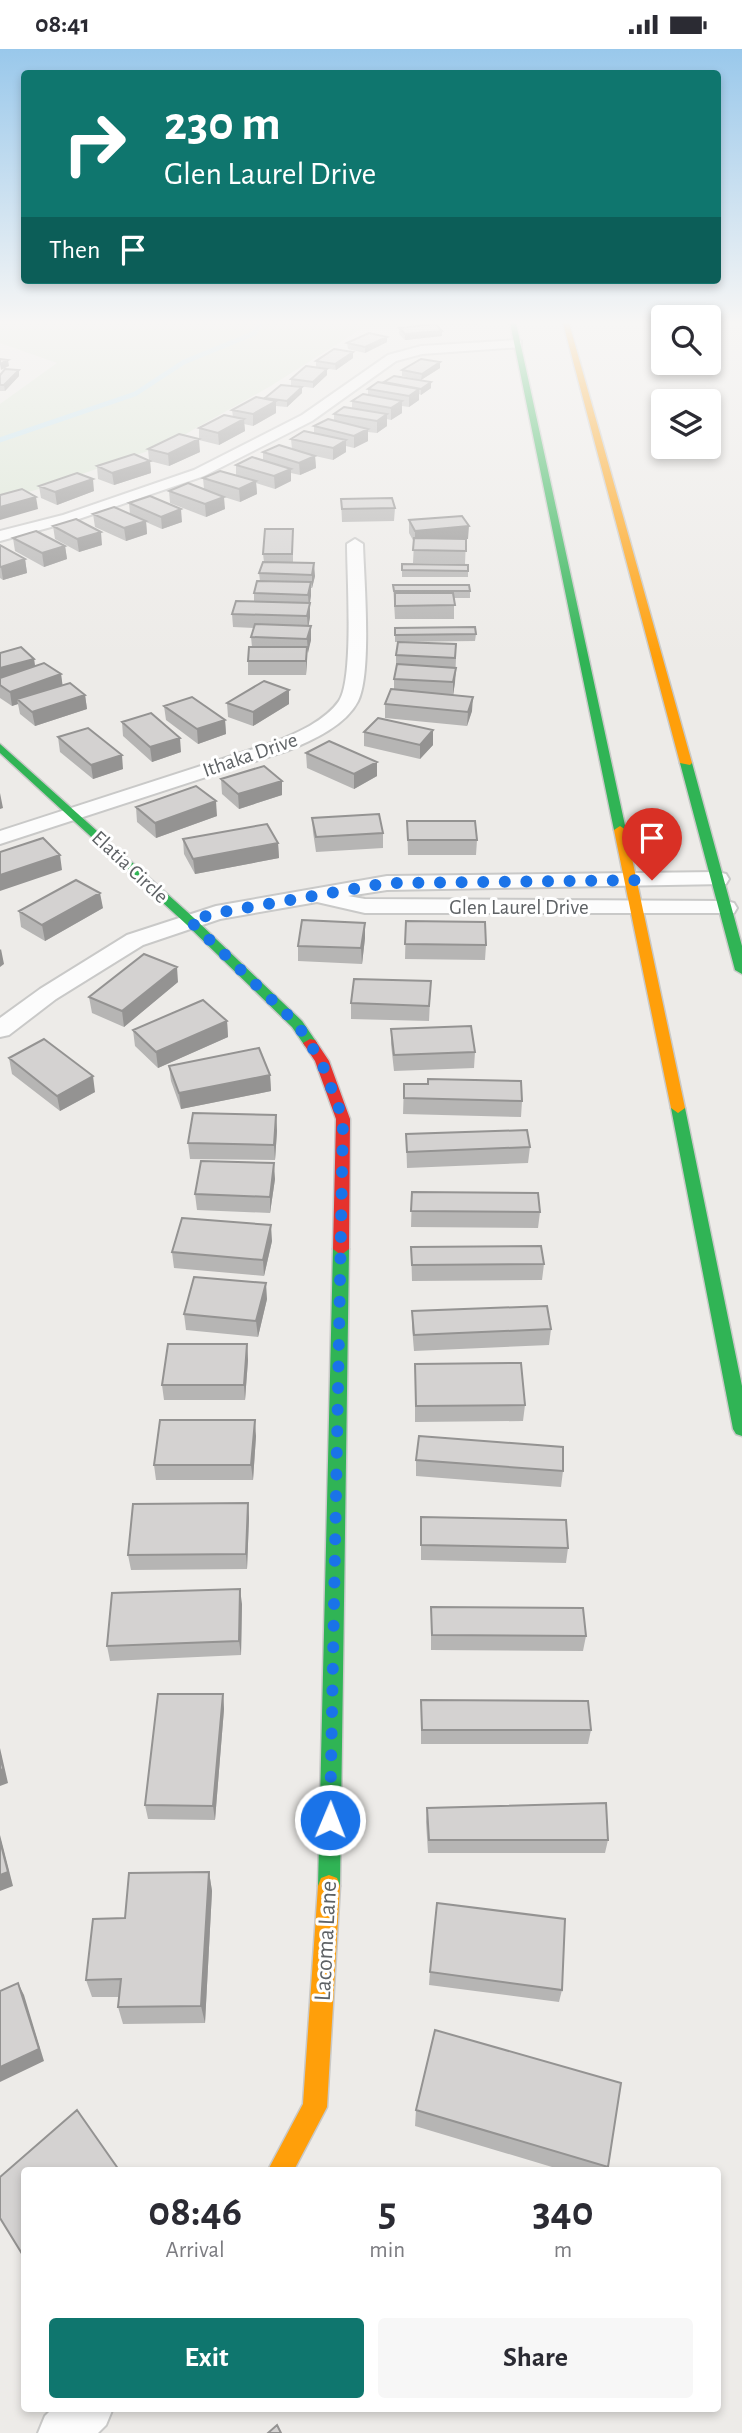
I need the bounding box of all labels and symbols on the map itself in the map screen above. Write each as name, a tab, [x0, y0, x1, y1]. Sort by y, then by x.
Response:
street label: Ithaka Drive	[200, 729, 300, 781]
pin	[622, 808, 682, 880]
street label: Elatia Circle	[88, 827, 172, 907]
street label: Glen Laurel Drive	[449, 897, 589, 918]
position arrow	[293, 1783, 367, 1857]
street label: Lacoma Lane	[311, 1880, 341, 2002]

